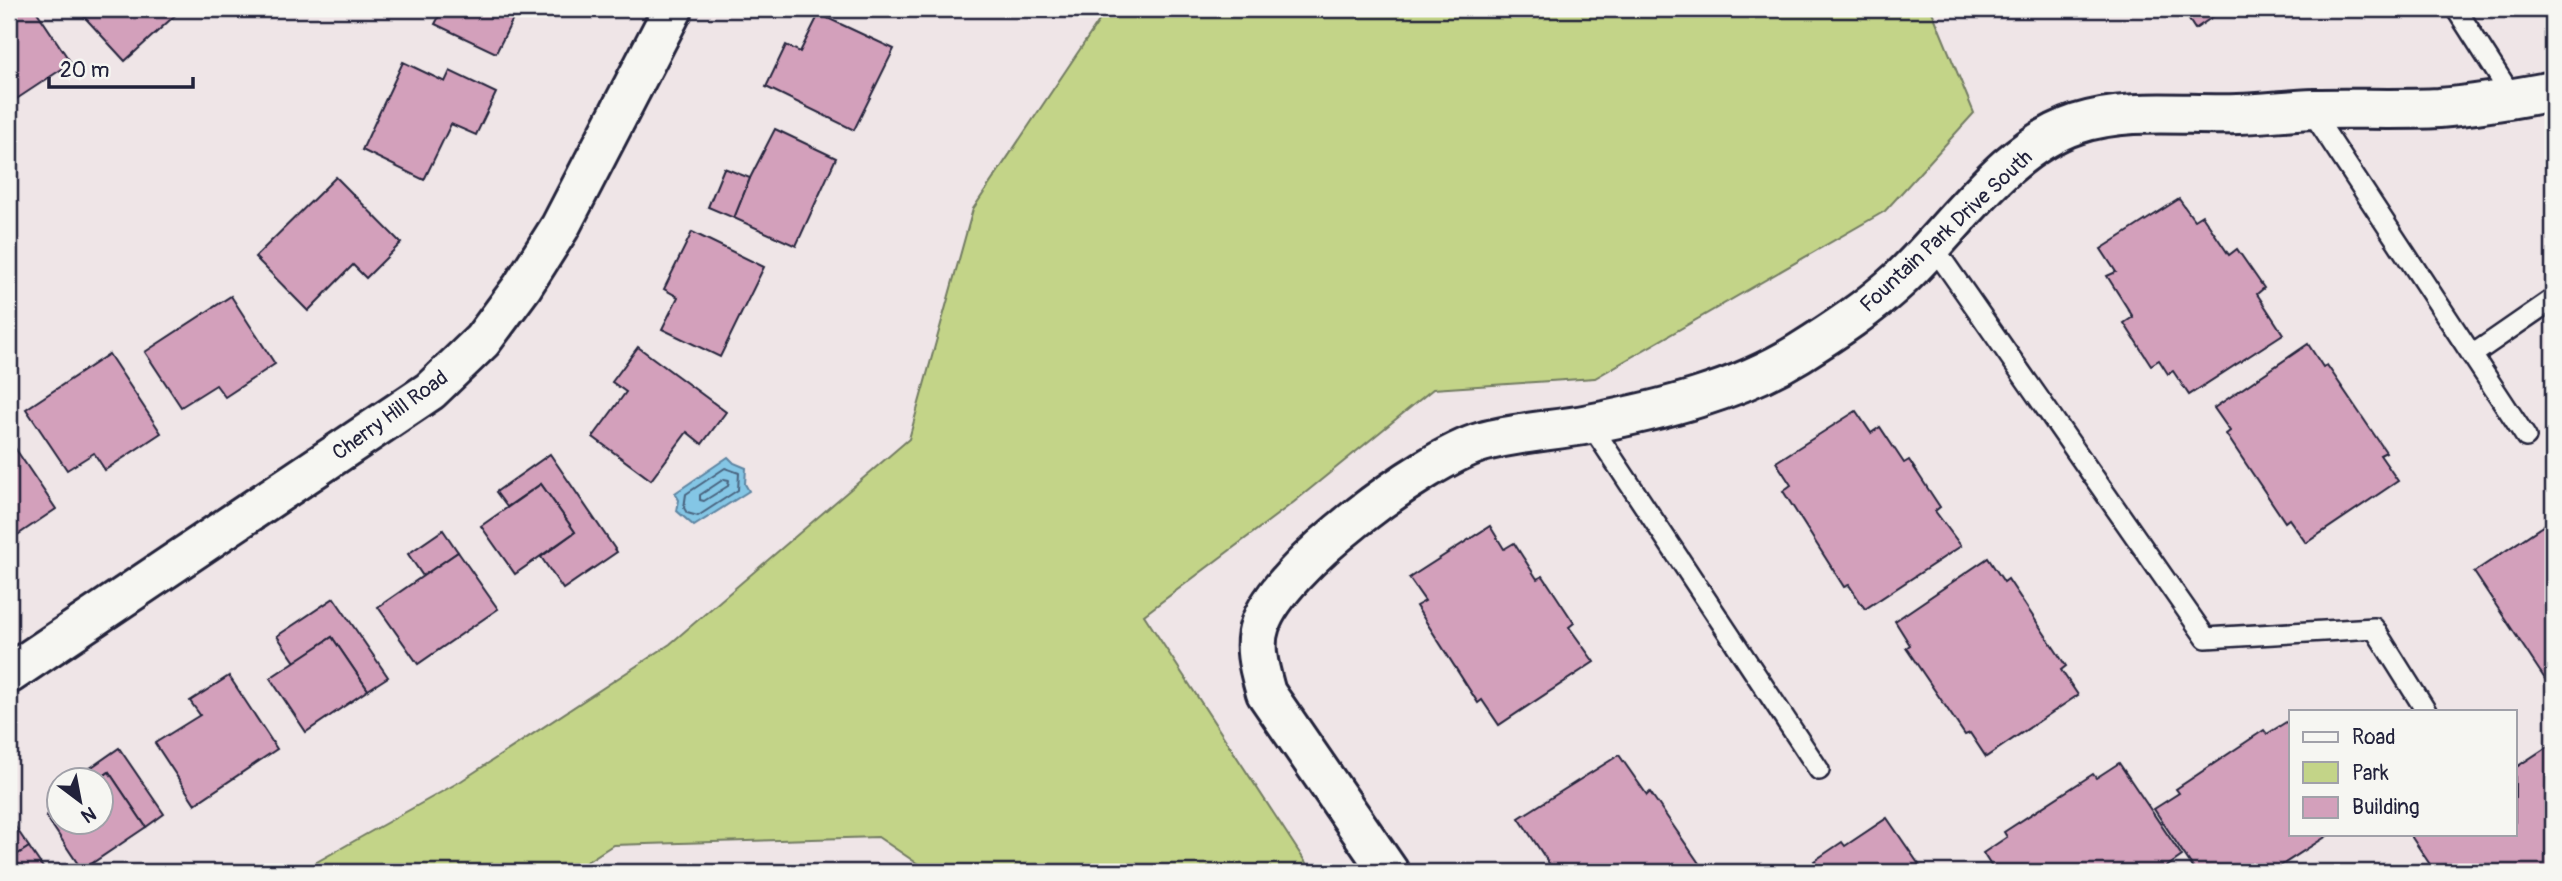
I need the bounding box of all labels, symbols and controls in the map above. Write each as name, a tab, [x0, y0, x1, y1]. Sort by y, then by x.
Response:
scale bar	[49, 46, 192, 90]
text: 20 m	[60, 57, 109, 84]
street label: Fountain Park Drive South	[1854, 144, 2038, 318]
street label: Cherry Hill Road	[327, 364, 454, 467]
legend	[2289, 710, 2516, 836]
text: Road	[2352, 724, 2396, 751]
text: Park	[2352, 760, 2389, 787]
north arrow	[46, 766, 116, 836]
text: Building	[2352, 794, 2419, 821]
text: N	[77, 801, 100, 828]

